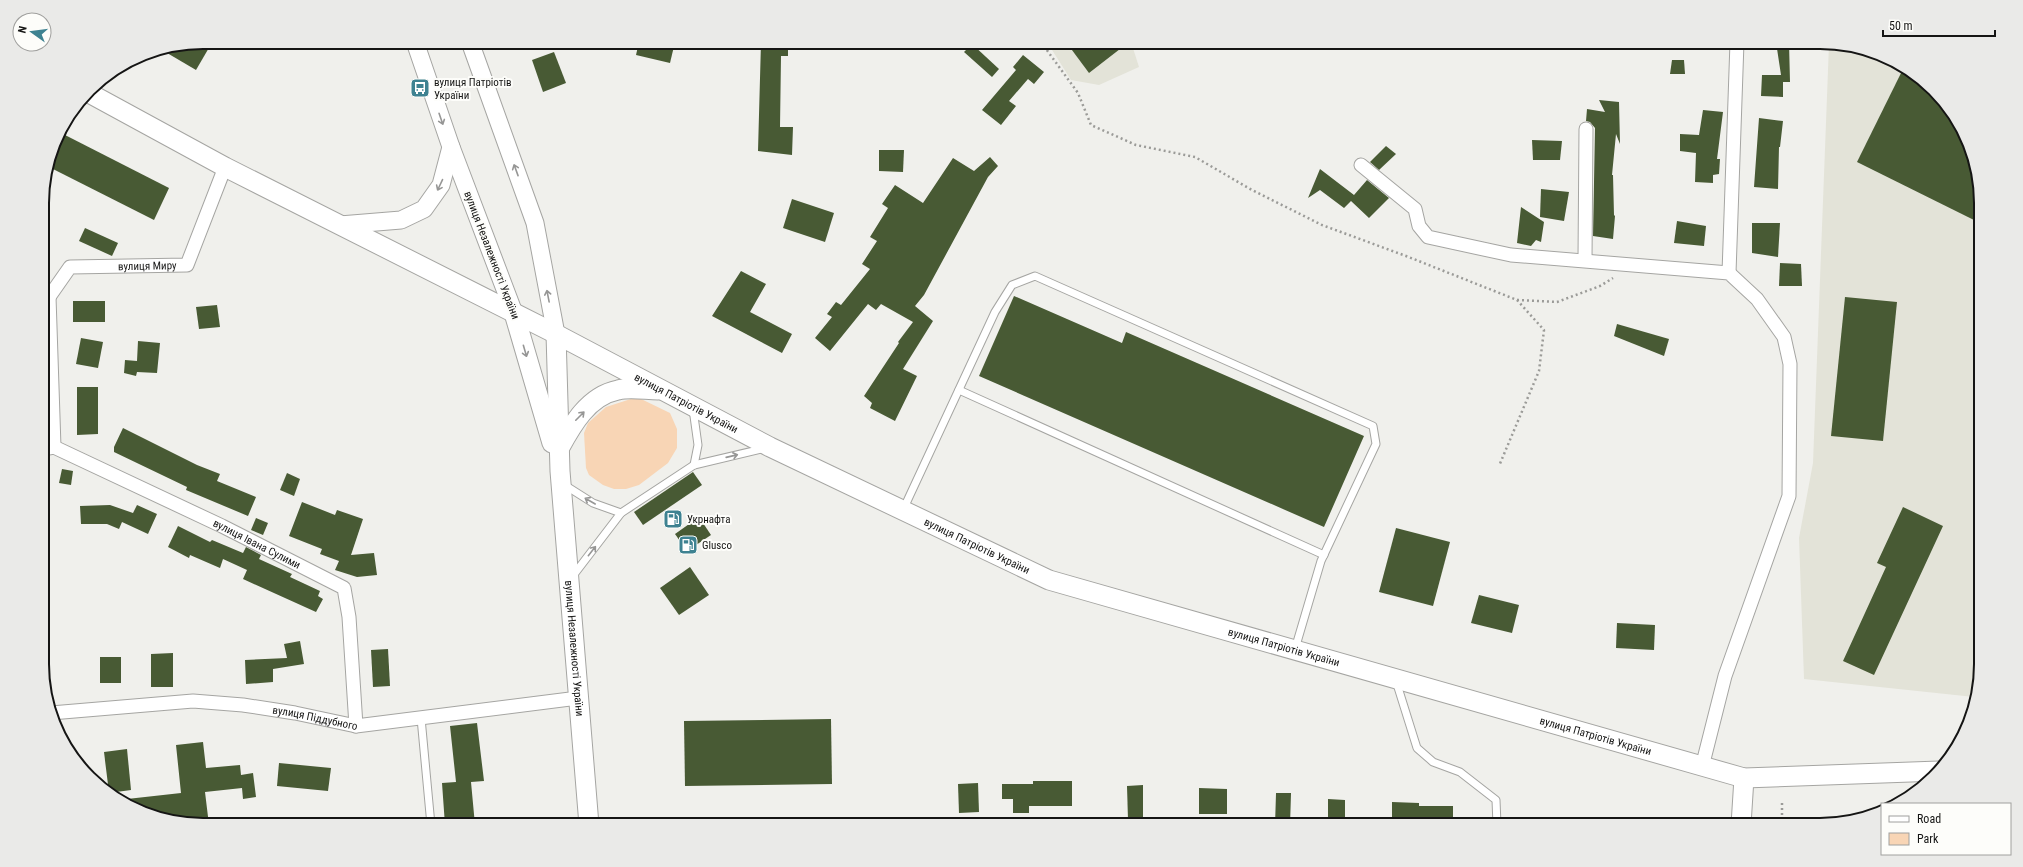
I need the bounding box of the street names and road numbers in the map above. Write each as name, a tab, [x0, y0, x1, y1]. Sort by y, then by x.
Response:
street label: вулиця Незалежності України	[461, 189, 522, 321]
street label: вулиця Миру	[118, 259, 177, 273]
street label: вулиця Патріотів України	[632, 371, 740, 436]
street label: вулиця Патріотів України	[922, 515, 1032, 577]
street label: вулиця Івана Сулими	[211, 517, 303, 572]
street label: вулиця Незалежності України	[562, 580, 586, 717]
street label: вулиця Патріотів України	[1227, 625, 1341, 669]
street label: вулиця Піддубного	[272, 704, 359, 733]
street label: вулиця Патріотів України	[1538, 714, 1653, 758]

